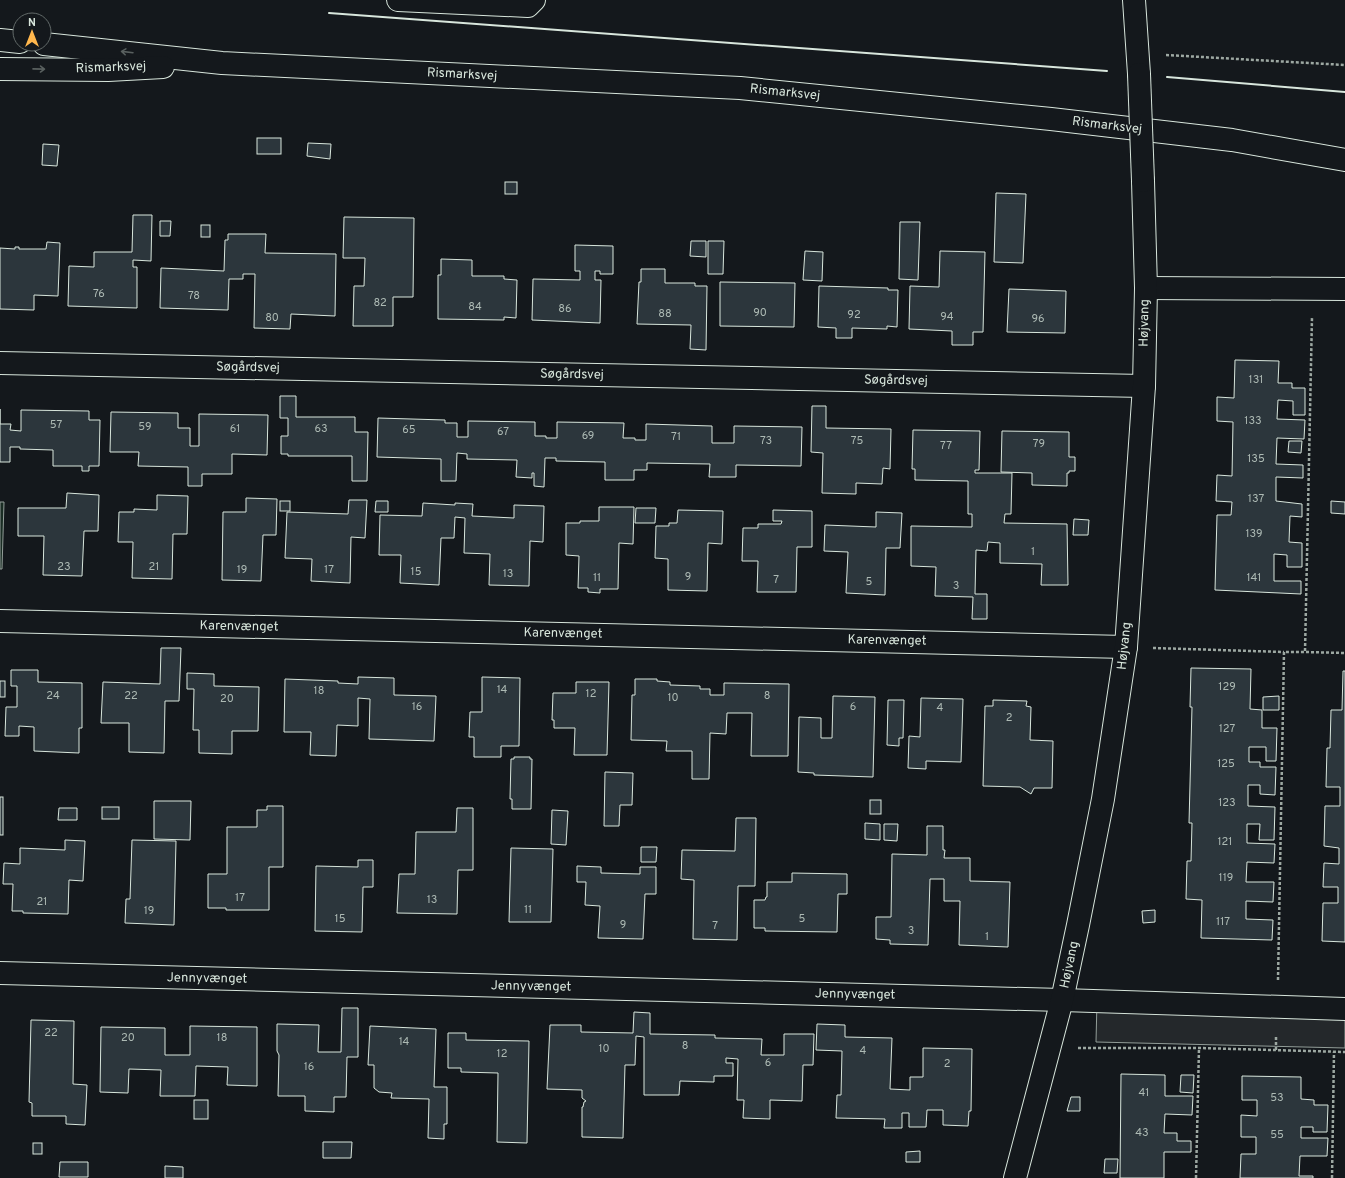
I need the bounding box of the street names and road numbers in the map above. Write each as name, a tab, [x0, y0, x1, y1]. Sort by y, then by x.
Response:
street label: Rismarksvej	[75, 59, 147, 77]
street label: Rismarksvej	[426, 65, 498, 85]
street label: Rismarksvej	[749, 81, 821, 105]
street label: Rismarksvej	[1071, 114, 1143, 138]
street label: Højvang	[1137, 299, 1153, 347]
street label: Søgårdsvej	[216, 359, 280, 377]
street label: Søgårdsvej	[540, 366, 604, 384]
street label: Søgårdsvej	[864, 372, 928, 390]
street label: Karenvænget	[199, 618, 279, 636]
street label: Højvang	[1115, 621, 1135, 671]
street label: Karenvænget	[523, 625, 603, 643]
street label: Karenvænget	[847, 632, 927, 650]
street label: Højvang	[1057, 940, 1083, 990]
street label: Jennyvænget	[167, 970, 247, 988]
street label: Jennyvænget	[491, 978, 571, 996]
street label: Jennyvænget	[815, 986, 895, 1004]

